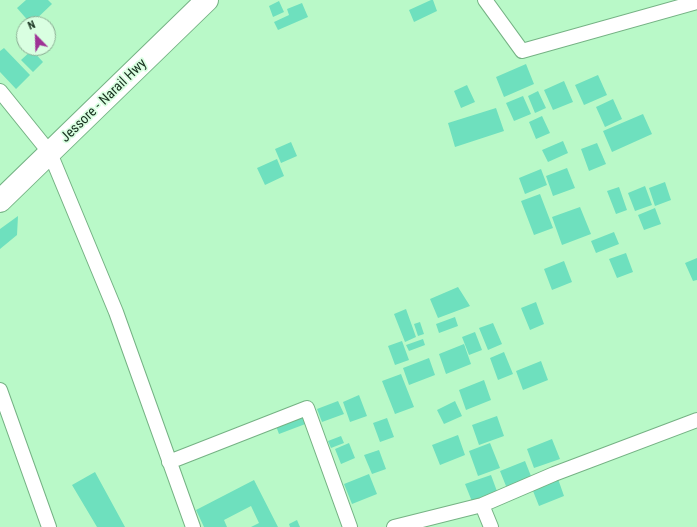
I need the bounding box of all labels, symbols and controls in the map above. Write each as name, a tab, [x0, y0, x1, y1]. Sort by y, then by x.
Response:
north arrow	[16, 16, 56, 56]
text: N	[26, 18, 37, 33]
street label: Jessore - Narail Hwy	[58, 56, 150, 146]

